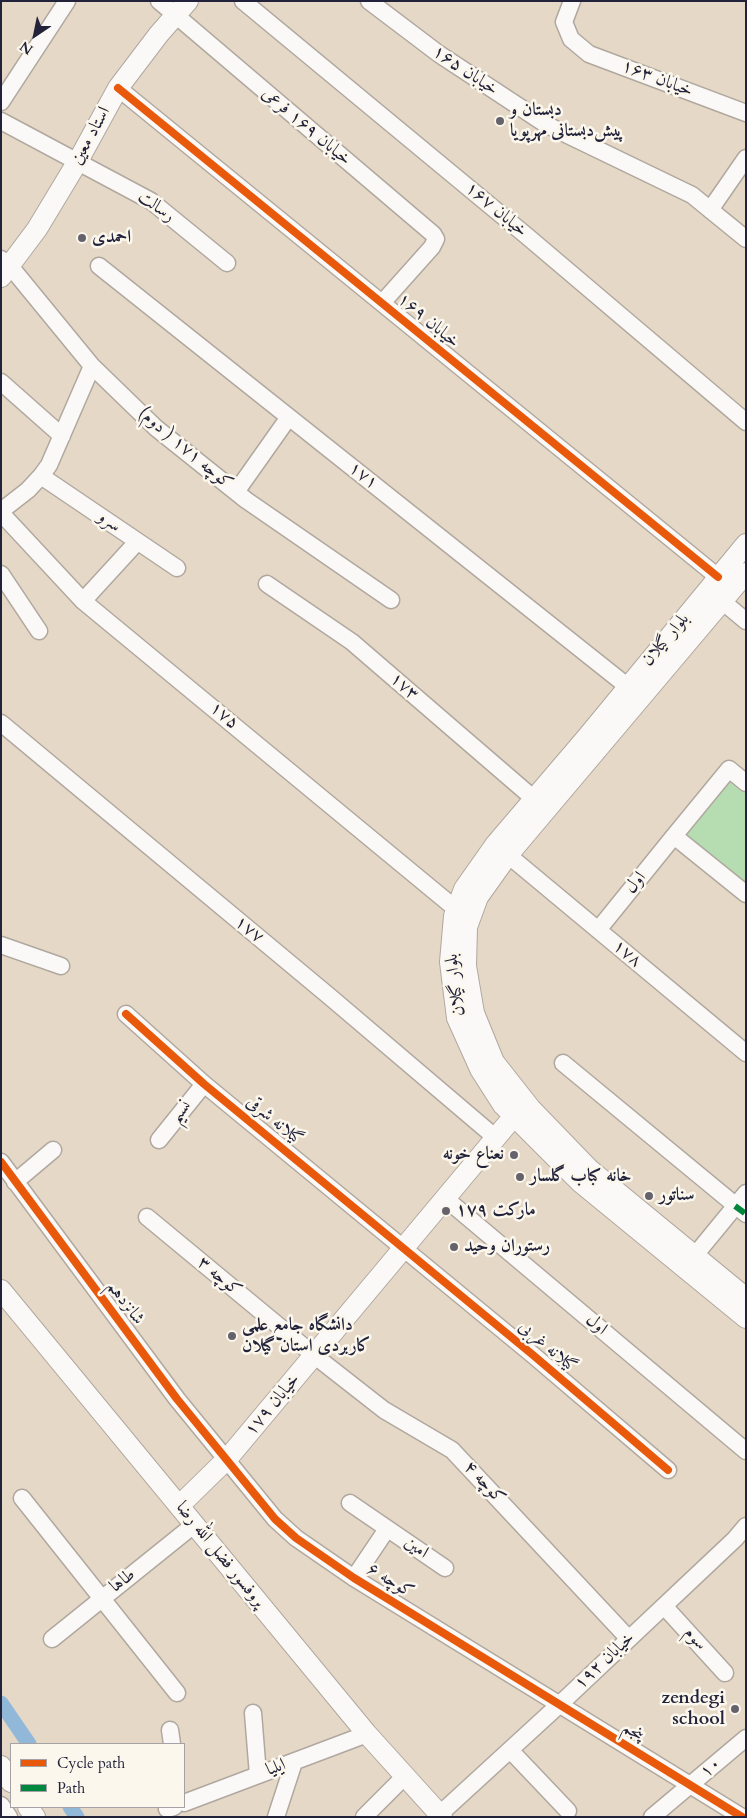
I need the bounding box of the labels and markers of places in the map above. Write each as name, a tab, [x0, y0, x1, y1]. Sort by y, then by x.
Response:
place label: دبستان و پیش‌دبستانی مهرپویا	[510, 100, 623, 142]
marker: دبستان و پیش‌دبستانی مهرپویا	[494, 115, 506, 127]
place label: احمدی	[92, 227, 131, 249]
marker: احمدی	[76, 232, 88, 244]
place label: نعناع خونه	[443, 1144, 504, 1166]
marker: نعناع خونه	[508, 1149, 520, 1161]
place label: خانه کباب گلسار	[530, 1166, 631, 1188]
marker: خانه کباب گلسار	[514, 1171, 526, 1183]
place label: سناتور	[659, 1185, 695, 1207]
marker: سناتور	[643, 1190, 655, 1202]
place label: ۱۷۹ مارکت	[456, 1200, 536, 1222]
marker: ۱۷۹ مارکت	[440, 1205, 452, 1217]
place label: رستوران وحید	[464, 1236, 550, 1258]
marker: رستوران وحید	[448, 1241, 460, 1253]
place label: دانشگاه جامع علمی کاربردی استان گیلان	[242, 1315, 371, 1358]
marker: دانشگاه جامع علمی کاربردی استان گیلان	[226, 1330, 238, 1342]
place label: zendegi school	[662, 1688, 725, 1730]
marker: zendegi school	[729, 1703, 741, 1715]

